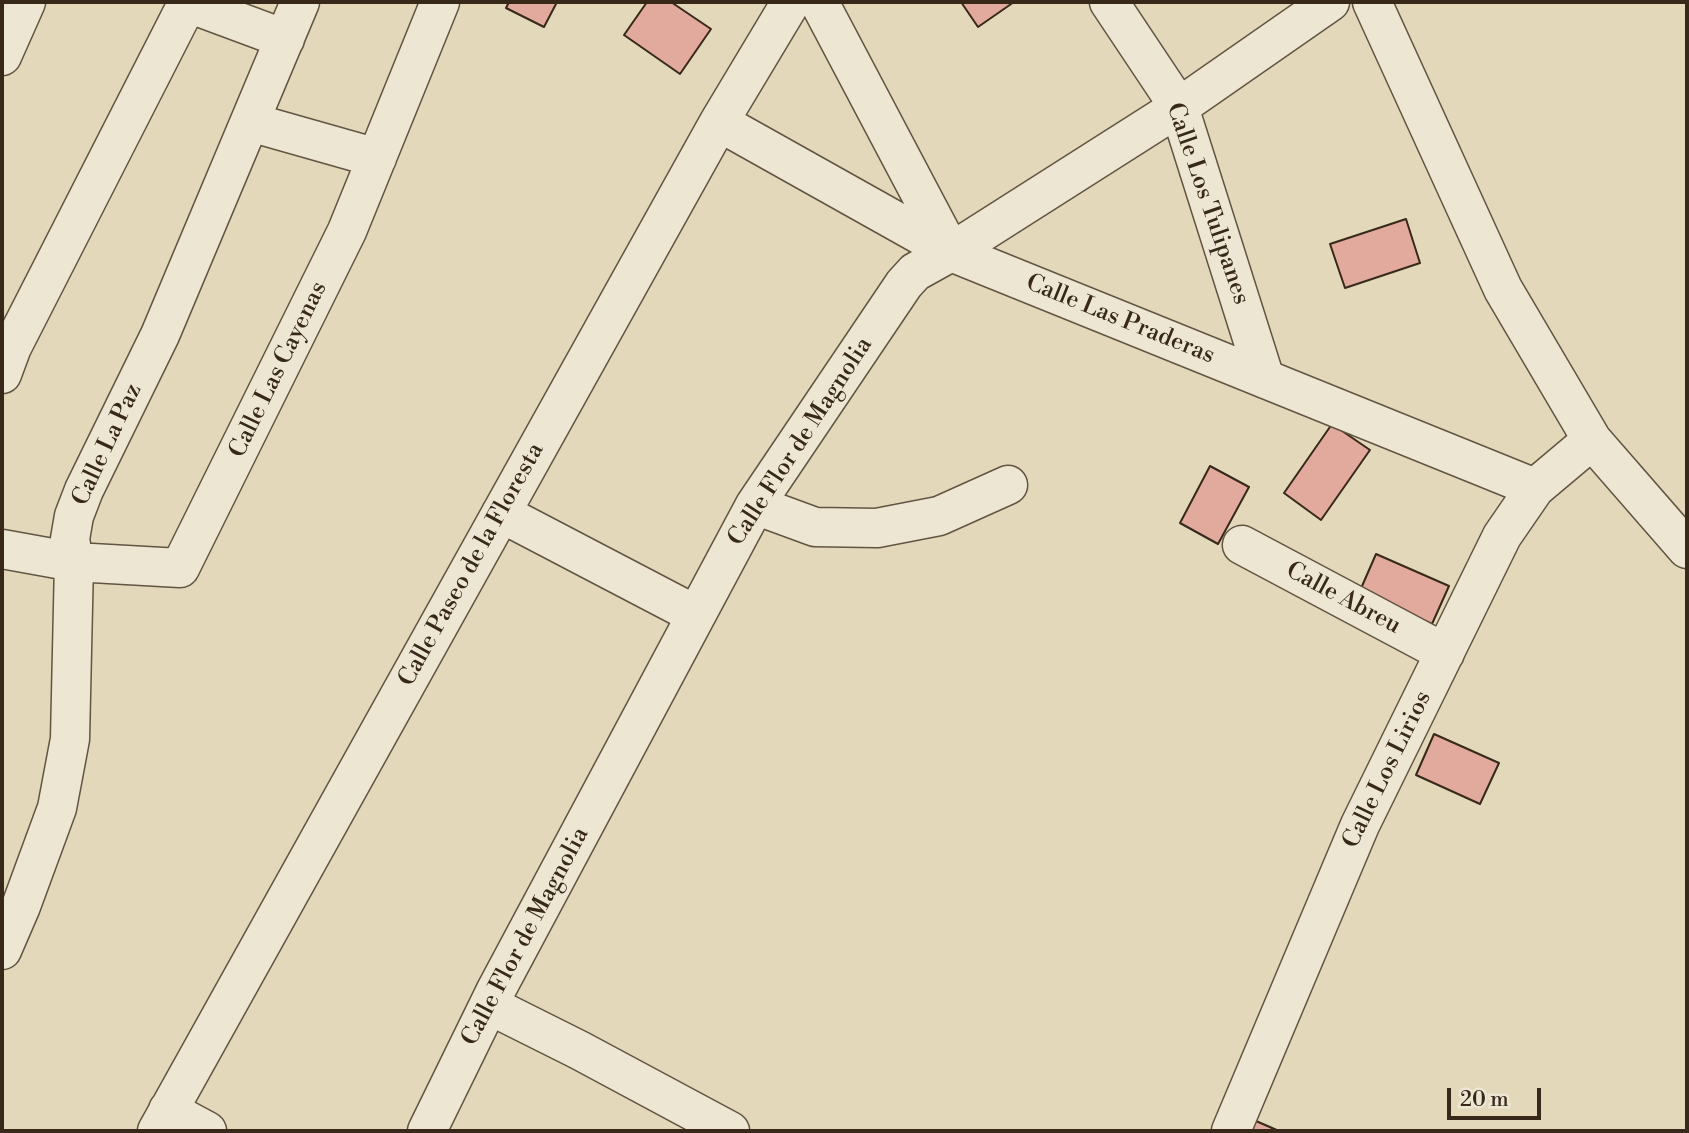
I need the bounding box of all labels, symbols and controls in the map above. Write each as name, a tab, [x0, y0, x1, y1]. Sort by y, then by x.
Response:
street label: Calle Los Tulipanes	[1159, 99, 1255, 309]
street label: Calle Las Praderas	[1021, 269, 1219, 371]
street label: Calle Las Cayenas	[224, 277, 334, 463]
street label: Calle Flor de Magnolia	[723, 332, 879, 552]
street label: Calle La Paz	[67, 379, 149, 511]
street label: Calle Paseo de la Floresta	[393, 438, 551, 692]
street label: Calle Abreu	[1281, 557, 1405, 641]
street label: Calle Los Lirios	[1338, 687, 1438, 853]
street label: Calle Flor de Magnolia	[456, 823, 596, 1051]
scale bar	[1451, 1074, 1546, 1118]
text: 20 m	[1460, 1087, 1509, 1113]

